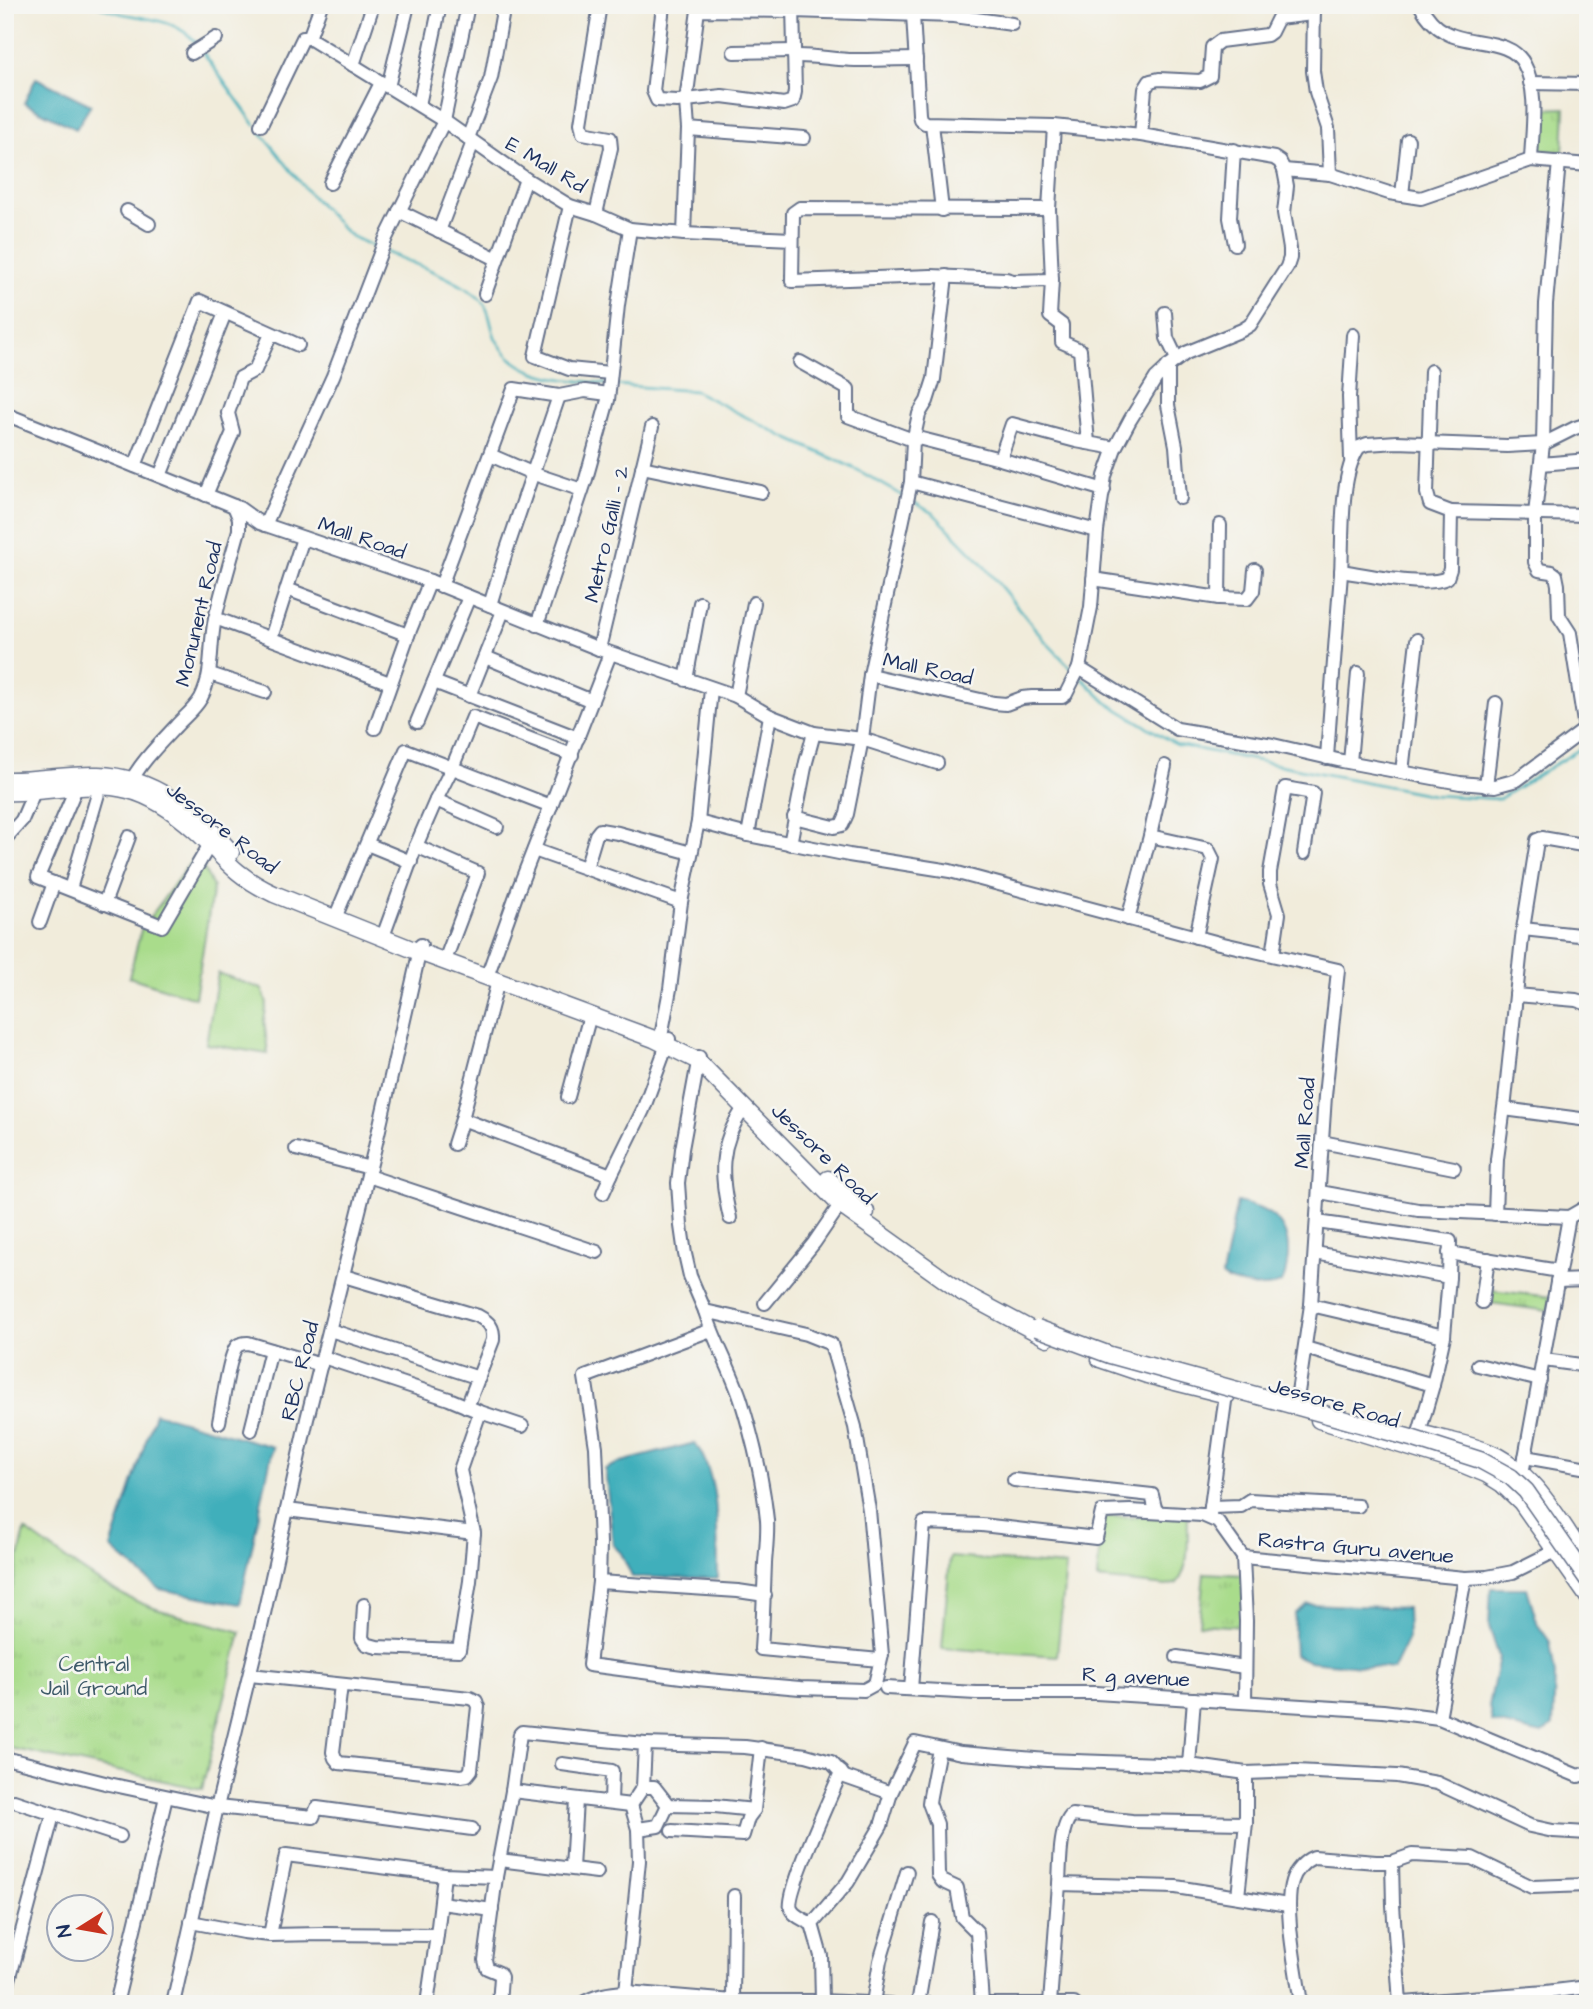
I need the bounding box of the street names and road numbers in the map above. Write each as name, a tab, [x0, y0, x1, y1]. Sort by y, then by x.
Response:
street label: E Mall Rd	[500, 129, 592, 201]
street label: Metro Galli - 2	[577, 463, 637, 605]
street label: Mall Road	[314, 509, 410, 567]
street label: Monunent Road	[168, 538, 230, 689]
street label: Mall Road	[880, 645, 976, 693]
street label: Jessore Road	[160, 775, 284, 881]
street label: Mall Road	[1287, 1076, 1323, 1170]
street label: Jessore Road	[764, 1097, 882, 1211]
street label: RBC Road	[274, 1318, 326, 1424]
street label: Jessore Road	[1265, 1370, 1403, 1436]
street label: Rastra Guru avenue	[1257, 1525, 1455, 1571]
street label: R g avenue	[1081, 1660, 1191, 1696]

